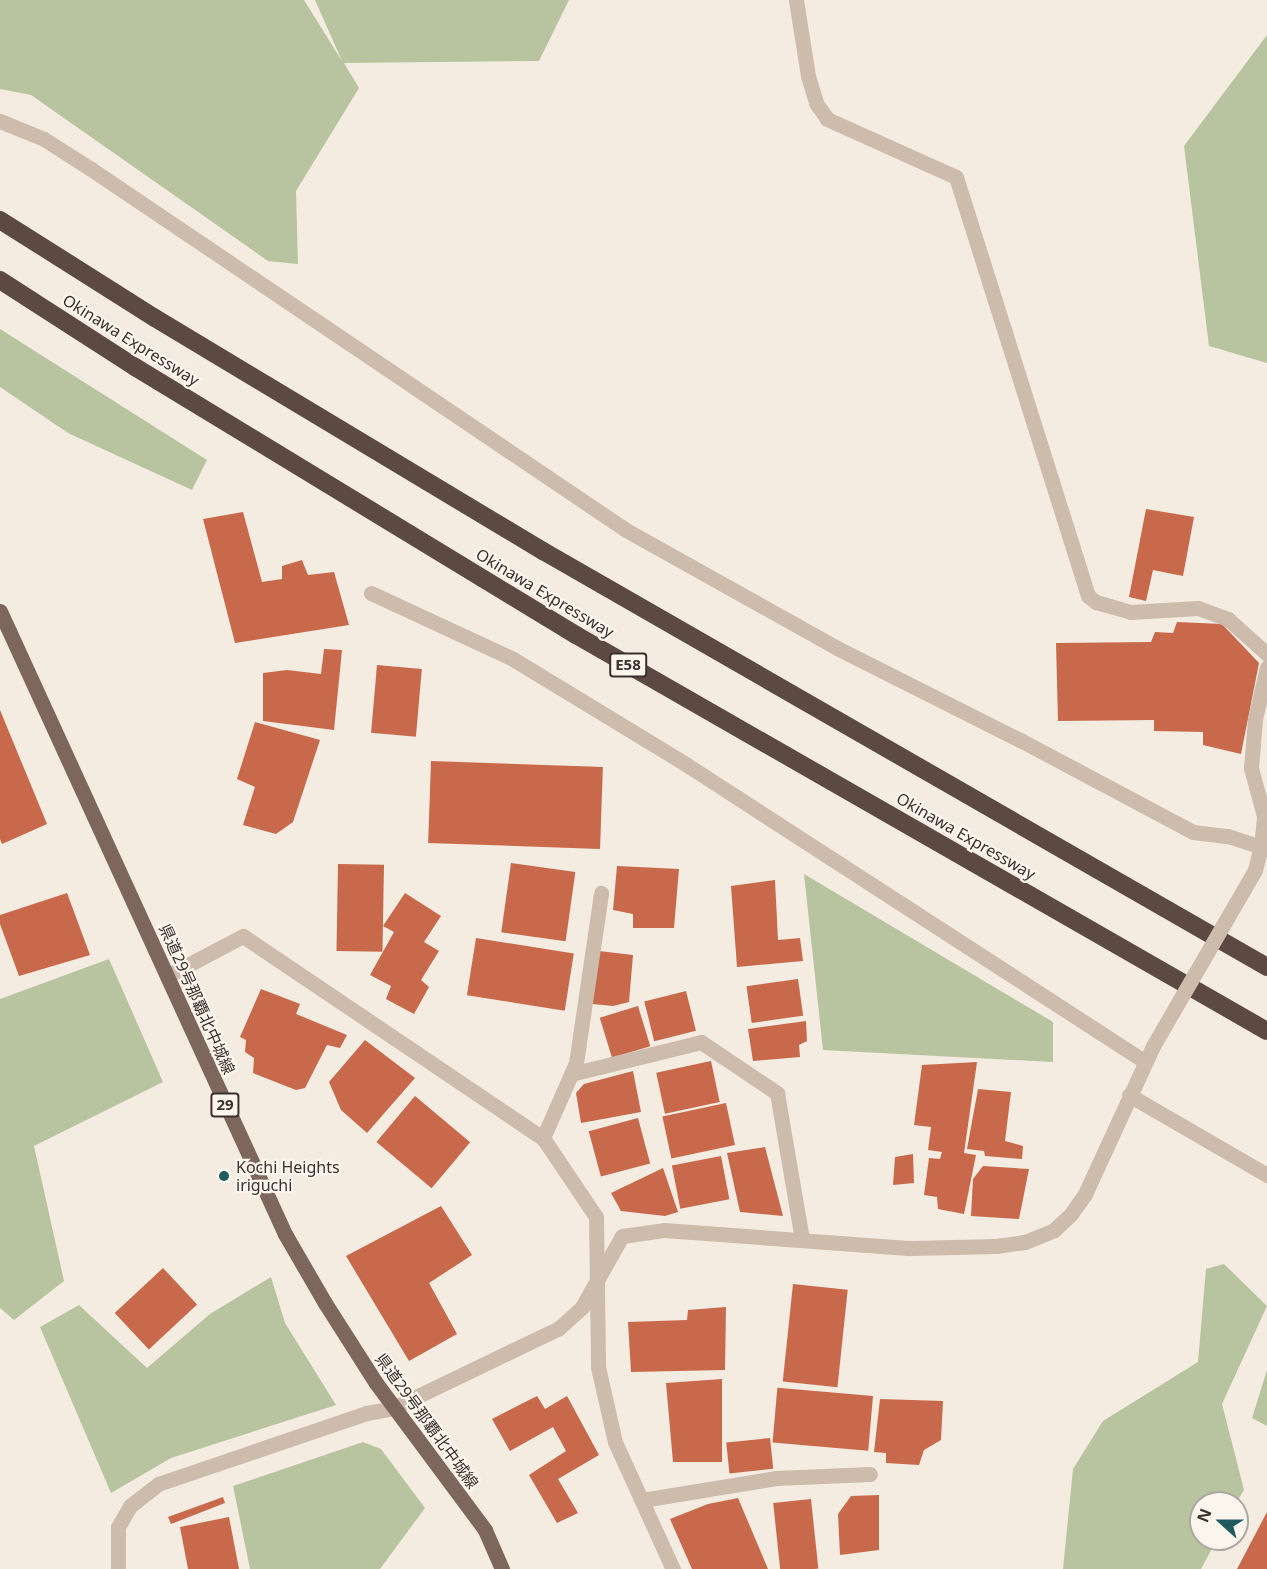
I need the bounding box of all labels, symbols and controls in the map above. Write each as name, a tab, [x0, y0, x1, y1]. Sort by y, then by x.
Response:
street label: Okinawa Expressway	[59, 290, 203, 390]
street label: Okinawa Expressway	[473, 544, 617, 642]
road number: E58	[608, 653, 648, 677]
street label: Okinawa Expressway	[893, 788, 1039, 884]
street label: 県道29号那覇北中城線	[155, 921, 239, 1077]
road number: 29	[210, 1093, 240, 1117]
place label: Kochi Heights iriguchi	[236, 1157, 340, 1195]
marker: Kochi Heights iriguchi	[217, 1169, 231, 1183]
street label: 県道29号那覇北中城線	[372, 1350, 482, 1492]
north arrow	[1189, 1491, 1249, 1551]
text: N	[1191, 1505, 1217, 1525]

